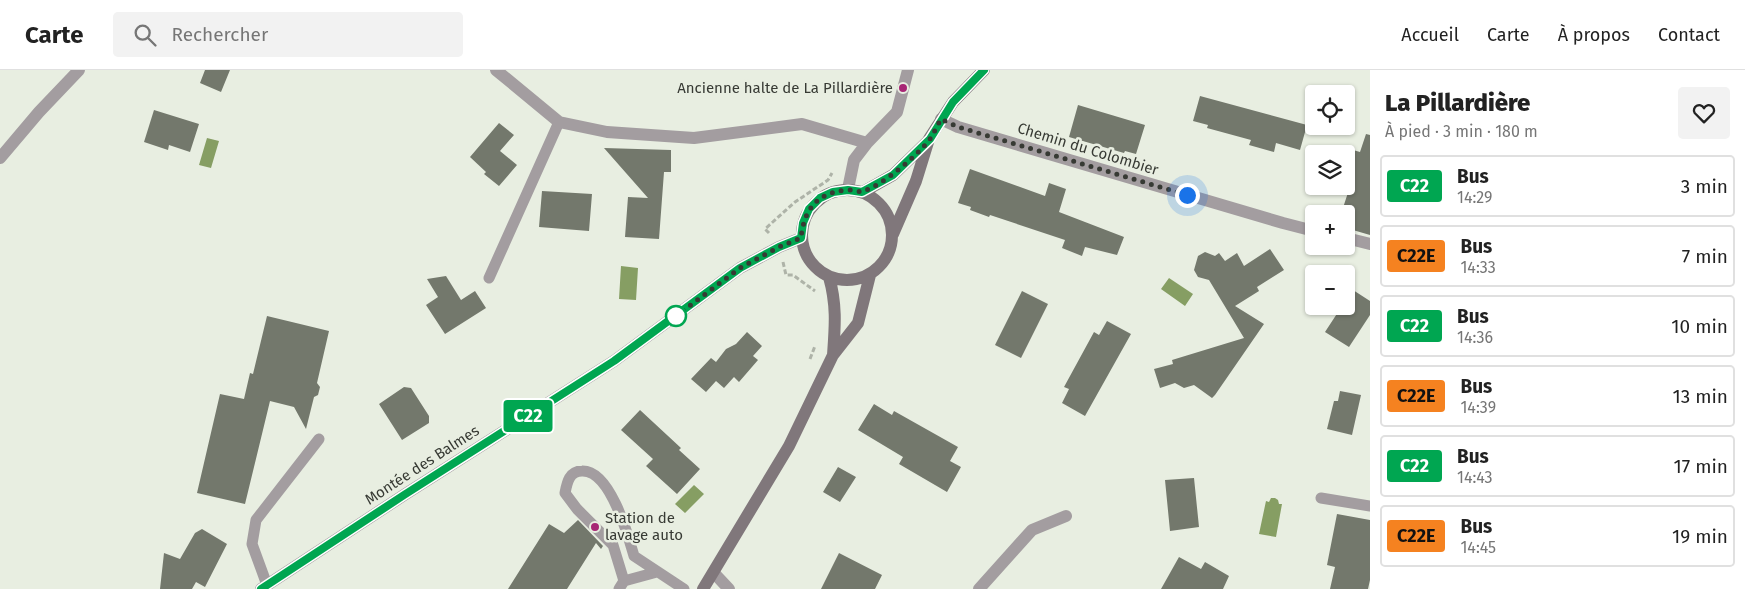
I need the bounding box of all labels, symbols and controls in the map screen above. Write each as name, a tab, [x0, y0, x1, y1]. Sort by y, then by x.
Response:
search box	[113, 12, 463, 57]
text: Carte	[25, 21, 83, 49]
icon: search	[131, 21, 159, 49]
text: Rechercher	[171, 23, 268, 46]
text: Accueil	[1401, 24, 1459, 46]
text: Carte	[1487, 24, 1530, 46]
text: À propos	[1558, 24, 1630, 46]
text: Contact	[1658, 24, 1720, 46]
place label: Ancienne halte de La Pillardière	[677, 79, 893, 97]
marker: Ancienne halte de La Pillardière	[897, 82, 909, 94]
map controls	[1305, 85, 1355, 315]
button: locate	[1305, 85, 1355, 135]
button: heart	[1678, 87, 1730, 139]
text: La Pillardière	[1385, 89, 1530, 117]
street label: Chemin du Colombier	[1015, 119, 1161, 179]
text: À pied · 3 min · 180 m	[1385, 122, 1538, 141]
button: layers	[1305, 145, 1355, 195]
text: Bus	[1457, 165, 1489, 188]
text: C22	[1400, 175, 1429, 197]
text: 3 min	[1681, 175, 1728, 198]
your location	[1175, 183, 1200, 208]
text: 14:29	[1457, 188, 1492, 207]
button: +	[1305, 205, 1355, 255]
text: Bus	[1460, 235, 1492, 258]
text: C22E	[1397, 245, 1435, 267]
text: 7 min	[1682, 245, 1728, 268]
text: 14:33	[1460, 258, 1496, 277]
button: −	[1305, 265, 1355, 315]
unlabelled marker	[665, 305, 687, 327]
text: Bus	[1457, 305, 1489, 328]
text: C22	[1400, 315, 1429, 337]
text: 10 min	[1671, 315, 1728, 338]
text: 14:36	[1457, 328, 1493, 347]
text: Bus	[1460, 375, 1492, 398]
text: C22E	[1397, 385, 1435, 407]
text: 13 min	[1672, 385, 1728, 408]
text: 14:39	[1460, 398, 1496, 417]
line badge: C22	[499, 400, 557, 432]
text: C22	[514, 405, 542, 427]
street label: Montée des Balmes	[362, 421, 482, 509]
text: Bus	[1457, 445, 1489, 468]
text: C22	[1400, 455, 1429, 477]
text: 17 min	[1674, 455, 1728, 478]
text: 14:43	[1457, 468, 1492, 487]
place label: Station de lavage auto	[605, 509, 683, 544]
text: Bus	[1460, 515, 1492, 538]
marker: Station de lavage auto	[589, 521, 601, 533]
text: C22E	[1397, 525, 1435, 547]
text: 19 min	[1672, 525, 1728, 548]
text: 14:45	[1460, 538, 1496, 557]

